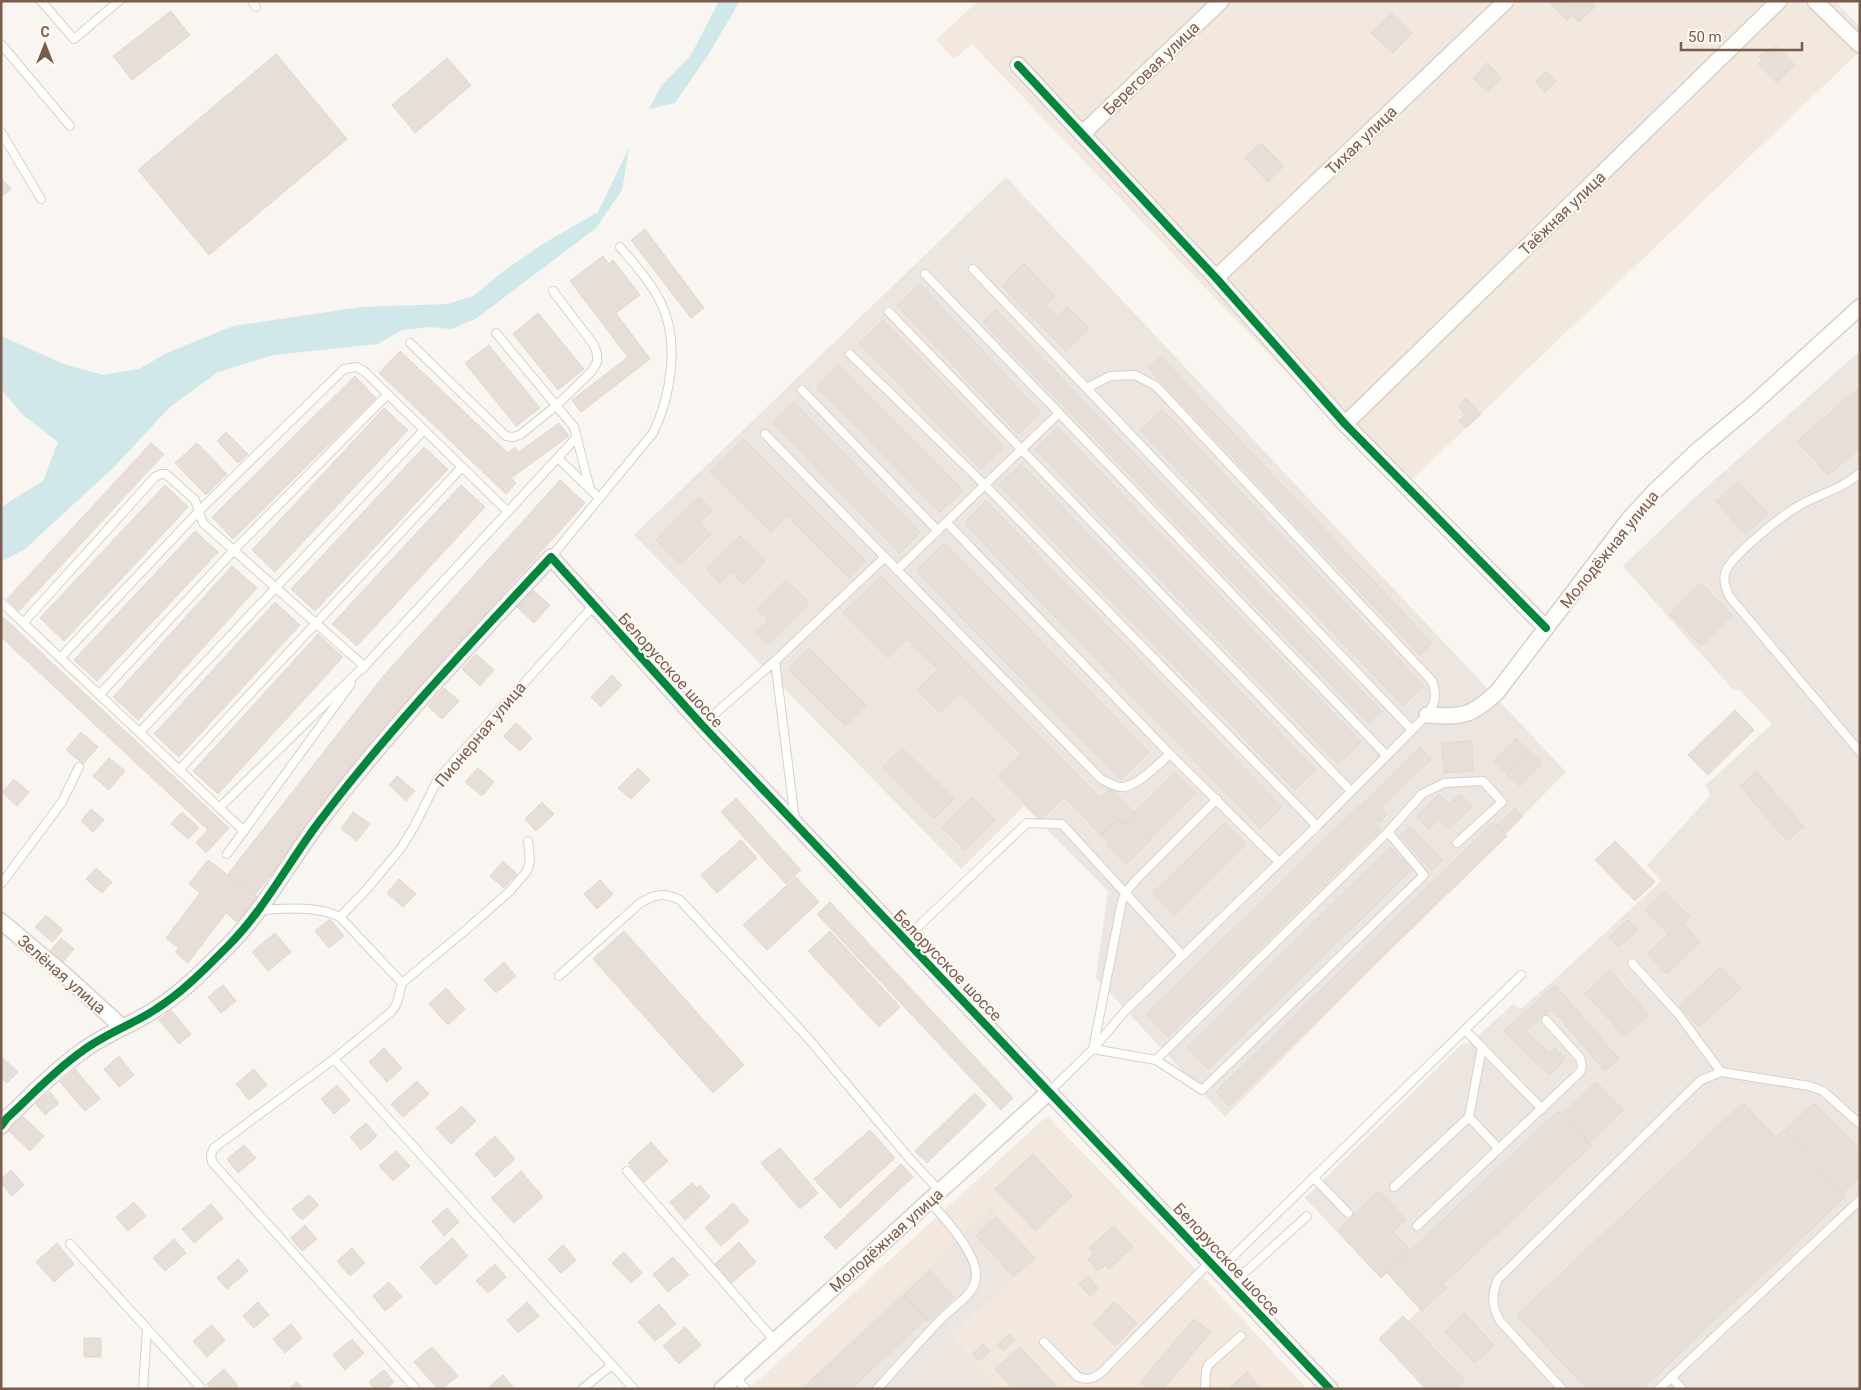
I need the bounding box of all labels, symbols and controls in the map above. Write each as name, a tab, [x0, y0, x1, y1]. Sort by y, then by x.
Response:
street label: Береговая улица	[1099, 18, 1203, 119]
north arrow	[20, 20, 70, 70]
scale bar	[1681, 20, 1802, 52]
text: С	[40, 24, 50, 40]
text: 50 m	[1688, 28, 1722, 46]
street label: Тихая улица	[1322, 102, 1401, 179]
street label: Таёжная улица	[1515, 167, 1609, 259]
street label: Молодёжная улица	[1556, 487, 1663, 612]
street label: Белорусское шоссе	[614, 609, 727, 731]
street label: Пионерная улица	[431, 678, 530, 791]
street label: Белорусское шоссе	[890, 906, 1006, 1025]
street label: Зелёная улица	[14, 931, 110, 1018]
street label: Молодёжная улица	[826, 1185, 947, 1296]
street label: Белорусское шоссе	[1169, 1199, 1284, 1320]

